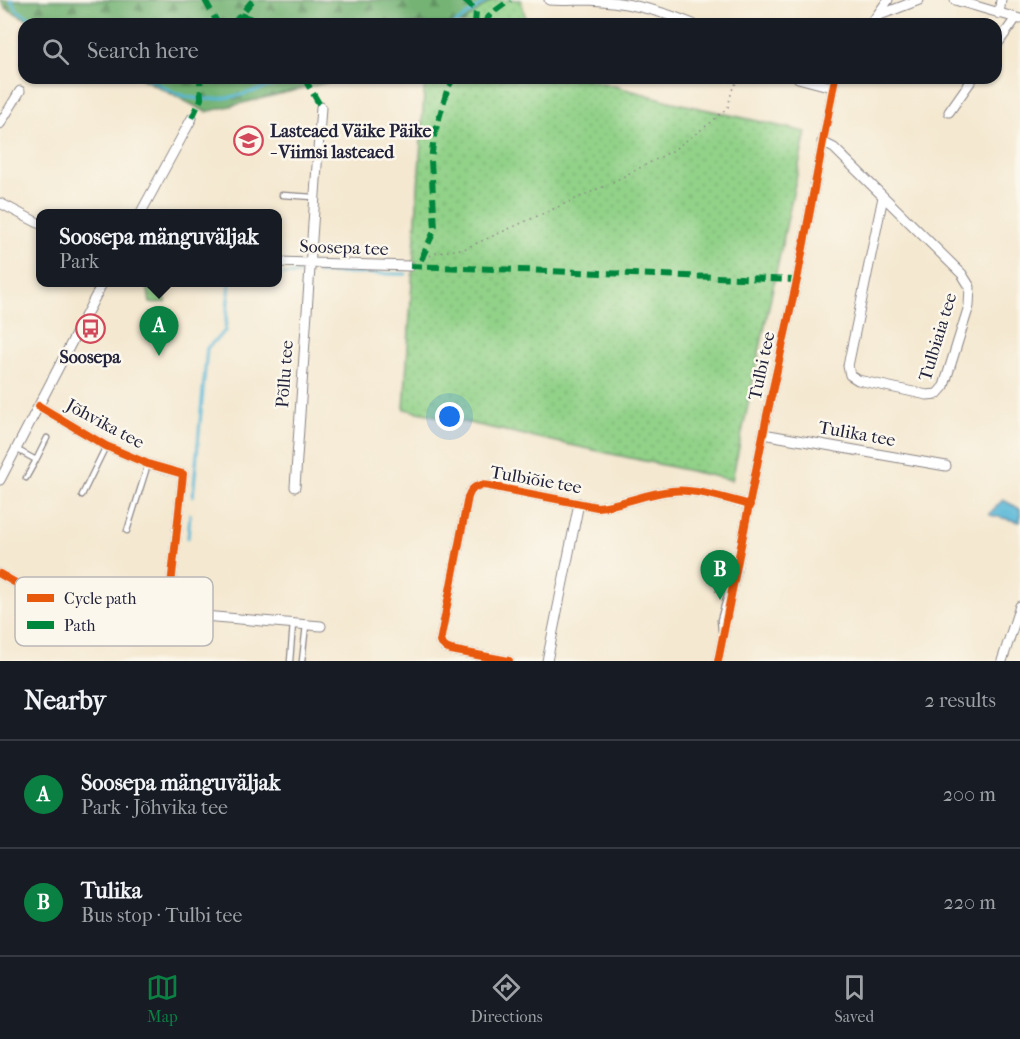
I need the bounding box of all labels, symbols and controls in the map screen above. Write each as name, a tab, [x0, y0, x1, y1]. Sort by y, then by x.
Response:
search box	[18, 18, 1002, 84]
icon: search	[39, 35, 72, 68]
text: Search here	[87, 38, 199, 64]
place label: Lasteaed Väike Päike - Viimsi lasteaed	[270, 121, 431, 163]
school or university icon: Lasteaed Väike Päike - Viimsi lasteaed	[233, 125, 265, 157]
popup	[36, 209, 282, 287]
text: Soosepa mänguväljak	[59, 224, 259, 250]
street label: Soosepa tee	[299, 236, 389, 260]
text: Park	[59, 250, 99, 273]
street label: Tulbiaia tee	[915, 290, 961, 384]
pin: A	[140, 306, 178, 356]
bus stop icon: Soosepa	[74, 312, 106, 344]
street label: Tulbi tee	[745, 330, 780, 402]
street label: Põllu tee	[272, 339, 298, 409]
place label: Soosepa	[59, 347, 121, 368]
street label: Jõhvika tee	[61, 394, 148, 453]
your location	[435, 402, 464, 431]
street label: Tulika tee	[817, 417, 897, 451]
street label: Tulbiõie tee	[489, 462, 583, 498]
pin: B	[700, 550, 740, 600]
legend	[15, 577, 213, 646]
text: Cycle path	[64, 589, 136, 608]
text: Path	[64, 616, 96, 635]
text: Nearby	[24, 685, 106, 716]
text: 2 results	[925, 689, 996, 712]
text: Soosepa mänguväljak	[81, 770, 280, 796]
text: A	[37, 783, 50, 806]
text: 200 m	[943, 783, 996, 806]
text: Park · Jõhvika tee	[81, 796, 228, 819]
text: Tulika	[81, 878, 142, 904]
text: B	[37, 891, 50, 914]
text: 220 m	[943, 891, 996, 914]
text: Bus stop · Tulbi tee	[81, 904, 242, 927]
tab: Map	[146, 971, 179, 1026]
tab: Directions	[471, 971, 543, 1026]
tab: Saved	[834, 971, 874, 1026]

